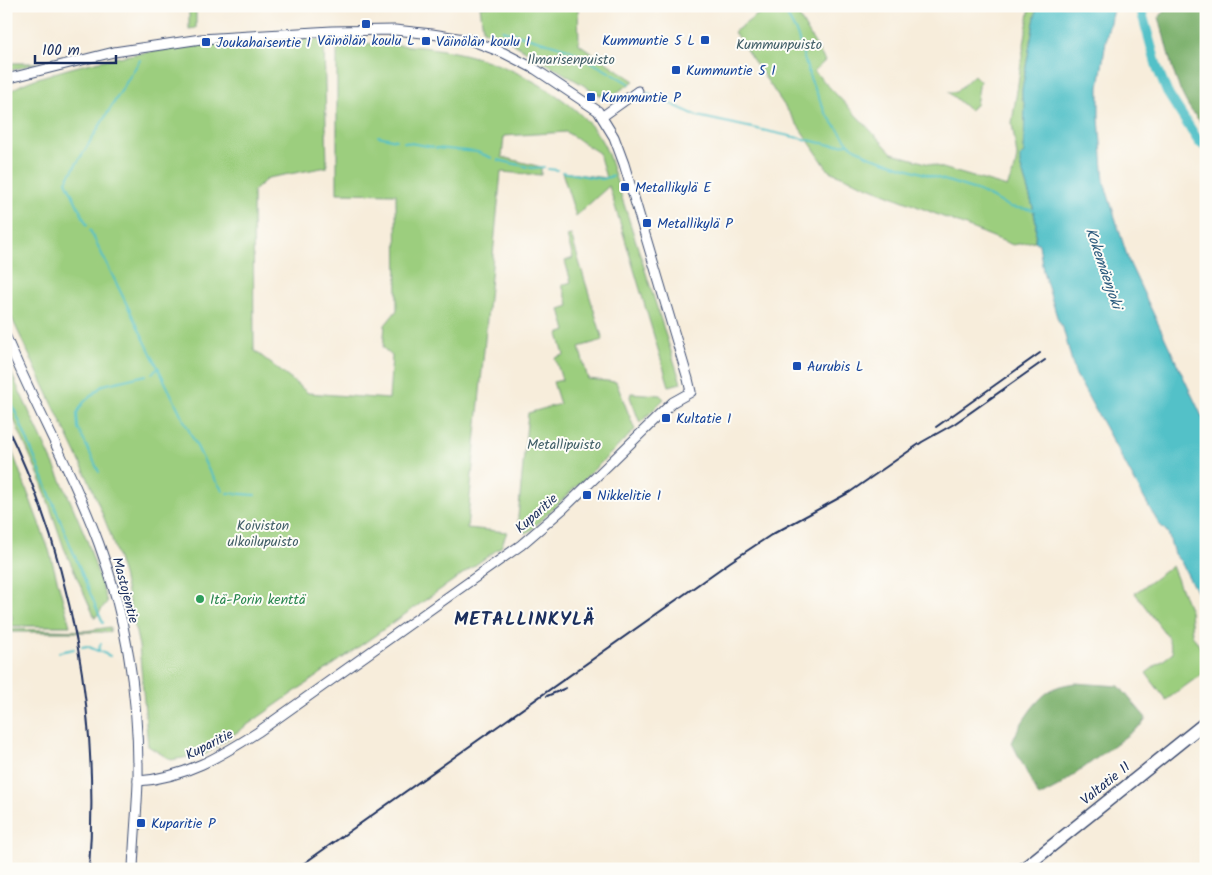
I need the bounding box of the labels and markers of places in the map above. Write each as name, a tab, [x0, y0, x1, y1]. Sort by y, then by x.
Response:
marker: Väinölän koulu L	[360, 18, 372, 30]
place label: Väinölän koulu L	[317, 30, 415, 52]
place label: Kummuntie 5 L	[602, 30, 695, 52]
place label: Väinölän koulu I	[436, 31, 530, 53]
place label: Joukahaisentie I	[216, 32, 311, 54]
marker: Kummuntie 5 L	[699, 34, 711, 46]
marker: Väinölän koulu I	[420, 35, 432, 47]
marker: Joukahaisentie I	[200, 36, 212, 48]
place label: Kummuntie 5 I	[686, 60, 776, 82]
marker: Kummuntie 5 I	[670, 64, 682, 76]
place label: Kummuntie P	[601, 87, 681, 109]
marker: Kummuntie P	[585, 91, 597, 103]
place label: Metallikylä E	[635, 177, 712, 199]
marker: Metallikylä E	[619, 181, 631, 193]
place label: Metallikylä P	[657, 213, 733, 235]
marker: Metallikylä P	[641, 217, 653, 229]
place label: Aurubis L	[807, 356, 864, 378]
marker: Aurubis L	[791, 360, 803, 372]
place label: Kultatie I	[676, 408, 731, 430]
marker: Kultatie I	[660, 412, 672, 424]
place label: Nikkelitie I	[597, 485, 661, 507]
marker: Nikkelitie I	[581, 489, 593, 501]
place label: Itä-Porin kenttä	[210, 589, 307, 611]
marker: Itä-Porin kenttä	[194, 593, 206, 605]
place label: Kuparitie P	[151, 813, 216, 835]
marker: Kuparitie P	[135, 817, 147, 829]

